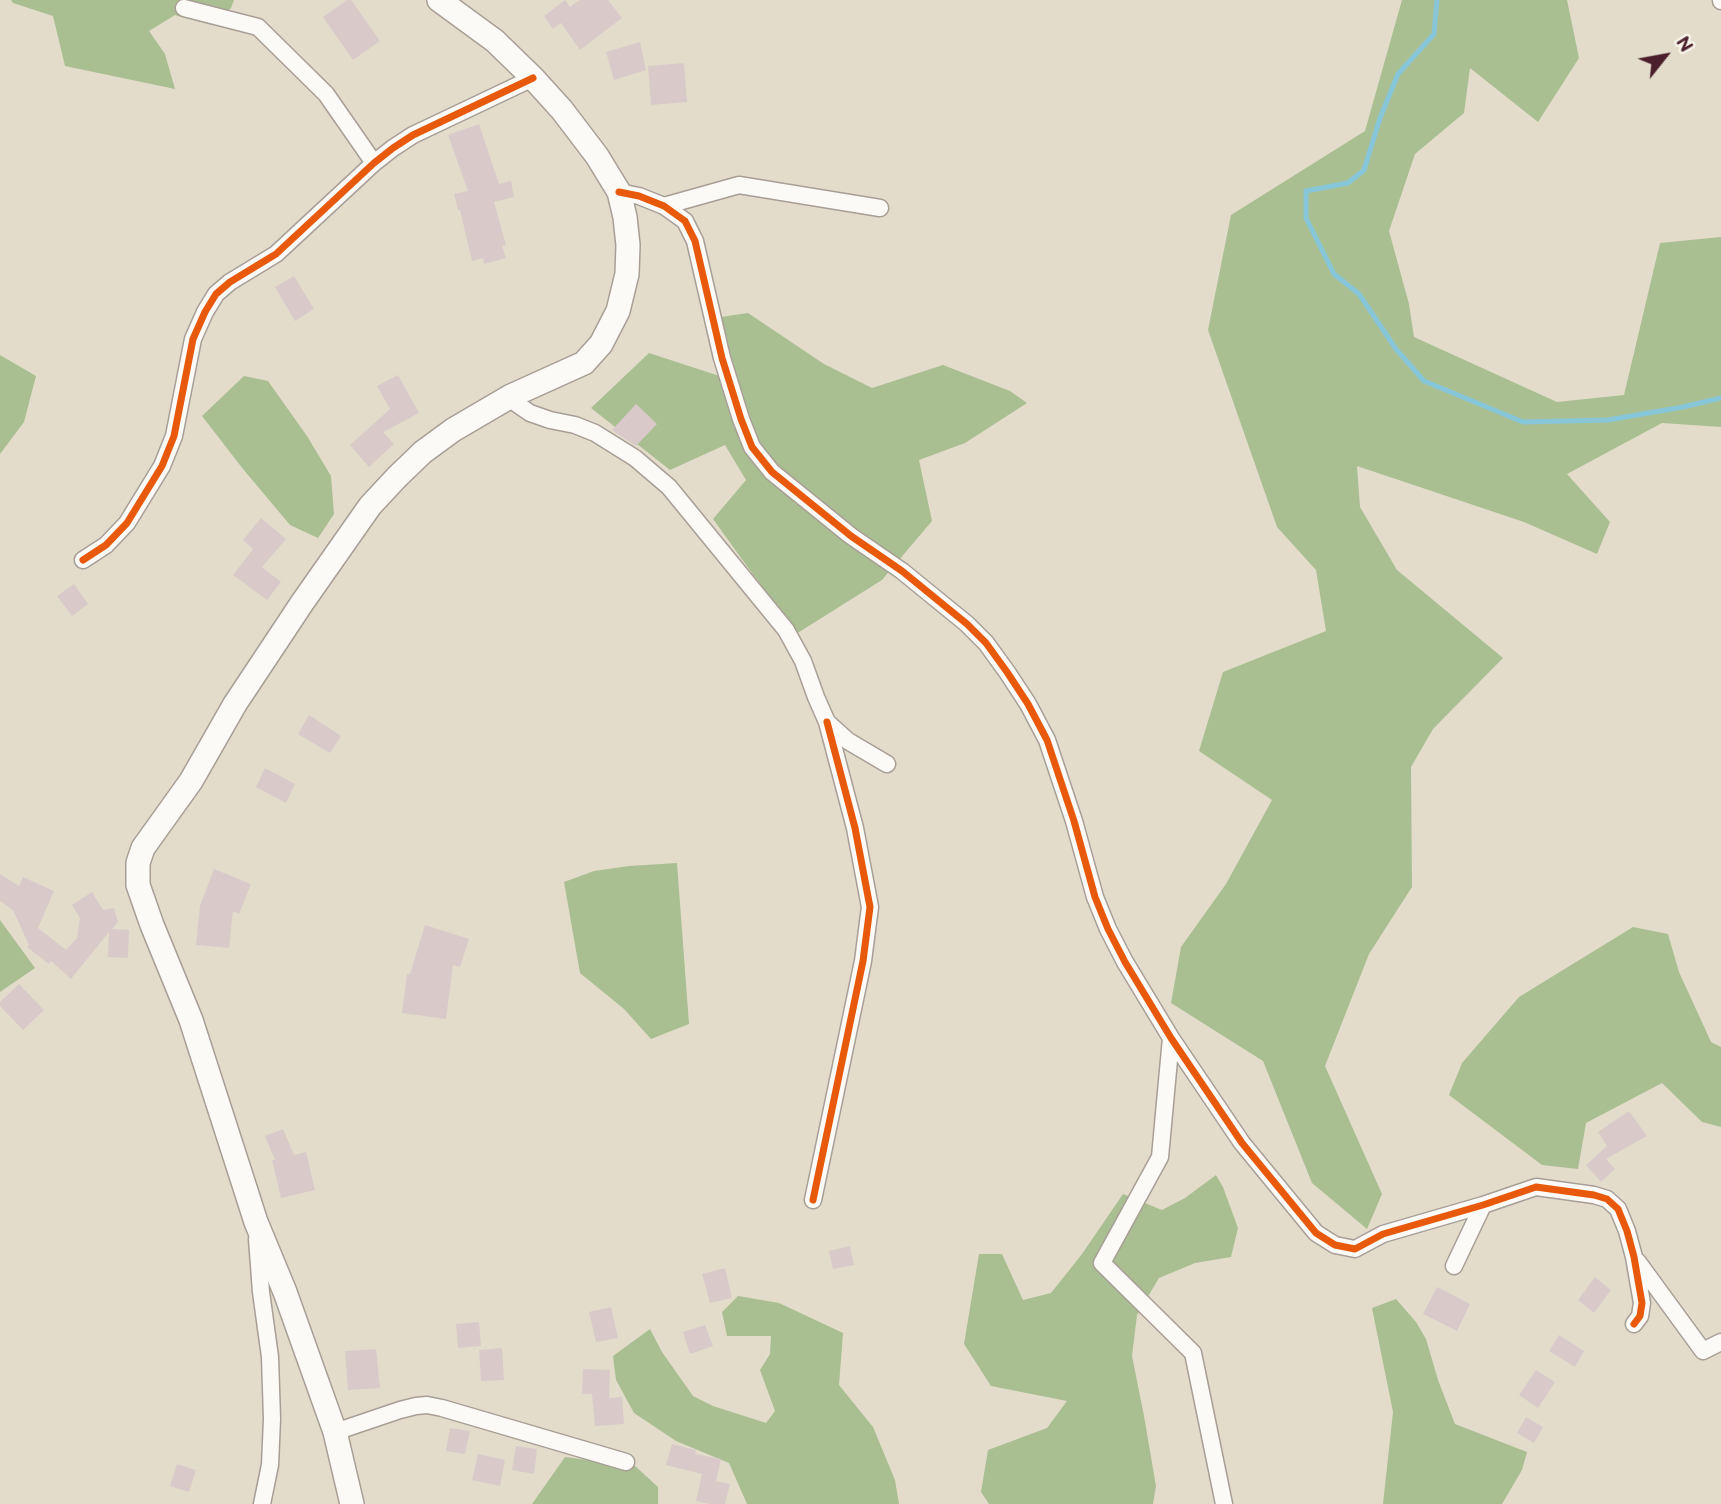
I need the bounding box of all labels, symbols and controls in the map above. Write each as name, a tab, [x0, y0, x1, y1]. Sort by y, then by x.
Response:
north arrow	[1630, 21, 1700, 91]
text: N	[1670, 33, 1697, 57]

